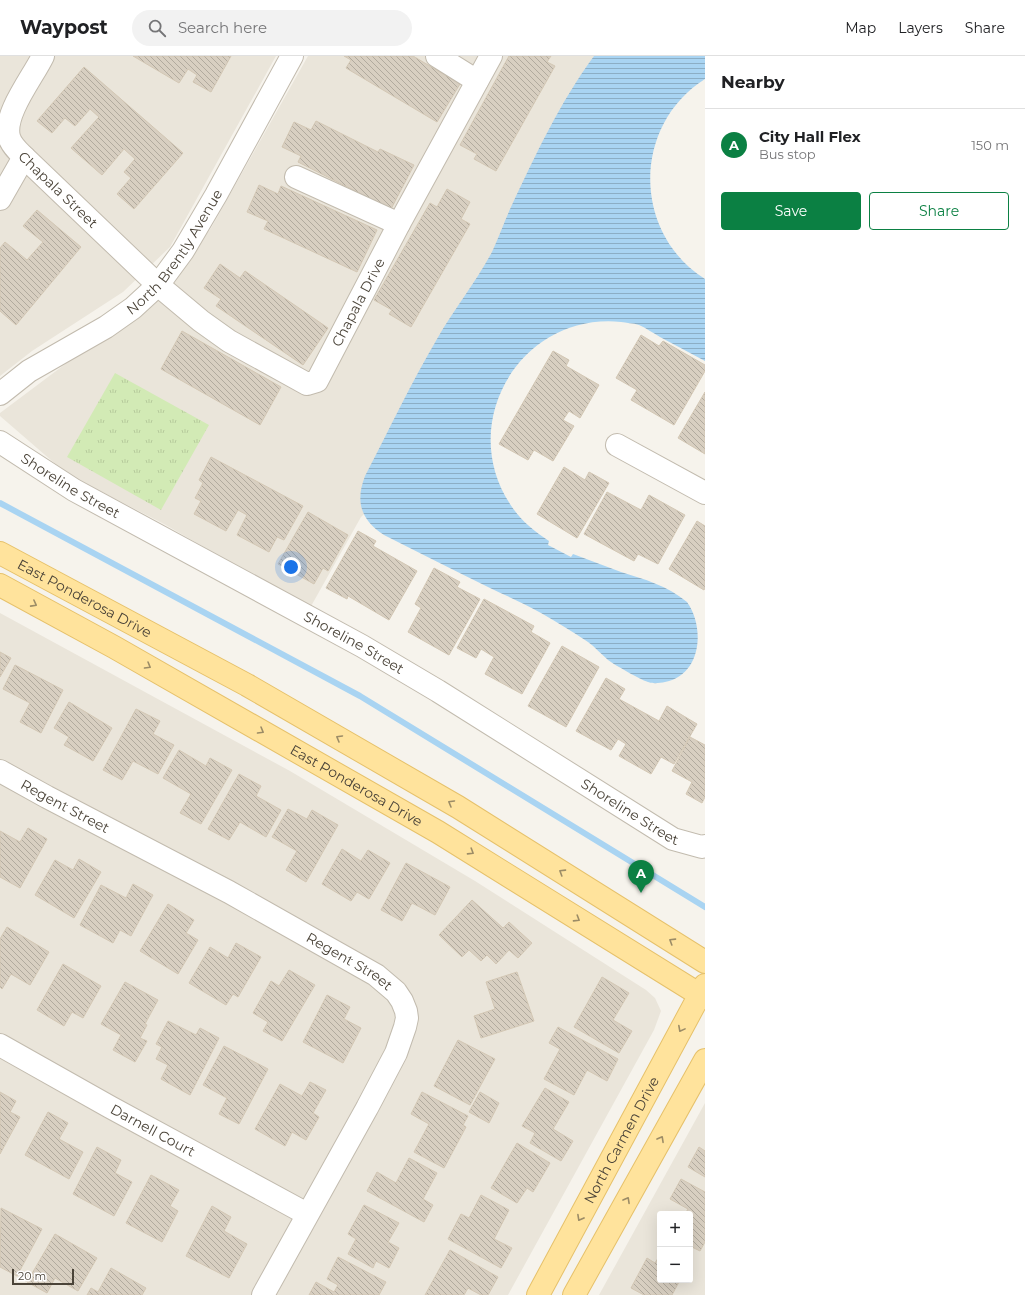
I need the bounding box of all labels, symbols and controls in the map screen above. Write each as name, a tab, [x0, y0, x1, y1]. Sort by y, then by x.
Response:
search box	[132, 10, 412, 46]
text: Waypost	[20, 16, 108, 39]
icon: search	[146, 17, 168, 39]
text: Search here	[178, 18, 267, 37]
text: Map	[845, 19, 876, 37]
text: Layers	[898, 19, 943, 37]
text: Share	[965, 19, 1005, 37]
text: Nearby	[721, 72, 785, 92]
text: City Hall Flex	[759, 127, 861, 146]
text: A	[729, 137, 739, 153]
text: 150 m	[971, 137, 1009, 153]
text: Bus stop	[759, 146, 816, 162]
street label: Chapala Street	[15, 147, 102, 232]
street label: North Brently Avenue	[123, 186, 226, 319]
button: Save	[721, 192, 861, 230]
button: Share	[869, 192, 1009, 230]
street label: Chapala Drive	[328, 255, 389, 350]
street label: Shoreline Street	[18, 449, 123, 522]
street label: East Ponderosa Drive	[14, 555, 155, 641]
your location	[281, 557, 301, 577]
one-way arrow	[30, 599, 38, 607]
street label: Shoreline Street	[301, 607, 408, 678]
one-way arrow	[144, 662, 151, 669]
one-way arrow	[257, 726, 264, 733]
one-way arrow	[336, 736, 343, 743]
street label: East Ponderosa Drive	[287, 741, 426, 830]
street label: Shoreline Street	[578, 774, 681, 849]
street label: Regent Street	[18, 775, 113, 837]
one-way arrow	[448, 801, 455, 808]
one-way arrow	[467, 847, 474, 855]
pin: A	[628, 860, 654, 893]
one-way arrow	[559, 869, 566, 877]
one-way arrow	[573, 914, 580, 921]
street label: Regent Street	[303, 928, 397, 994]
one-way arrow	[669, 938, 676, 946]
one-way arrow	[678, 1025, 686, 1032]
street label: North Carmen Drive	[580, 1073, 663, 1207]
street label: Darnell Court	[107, 1100, 199, 1161]
one-way arrow	[656, 1136, 663, 1143]
one-way arrow	[622, 1197, 630, 1204]
map controls	[657, 1211, 693, 1283]
button: +	[657, 1211, 693, 1247]
one-way arrow	[578, 1214, 585, 1221]
button: −	[657, 1247, 693, 1283]
scale bar	[12, 1267, 74, 1286]
text: 20 m	[18, 1269, 46, 1283]

